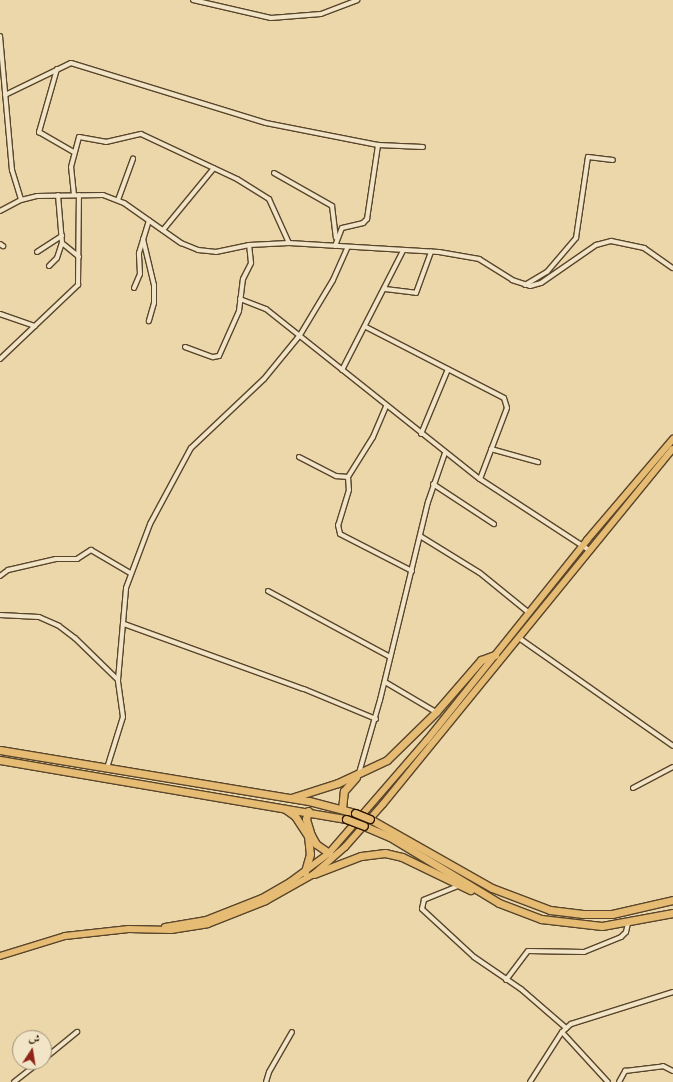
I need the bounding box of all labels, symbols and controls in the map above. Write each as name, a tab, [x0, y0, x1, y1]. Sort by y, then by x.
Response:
north arrow	[12, 1030, 52, 1070]
text: ش	[27, 1031, 41, 1047]

